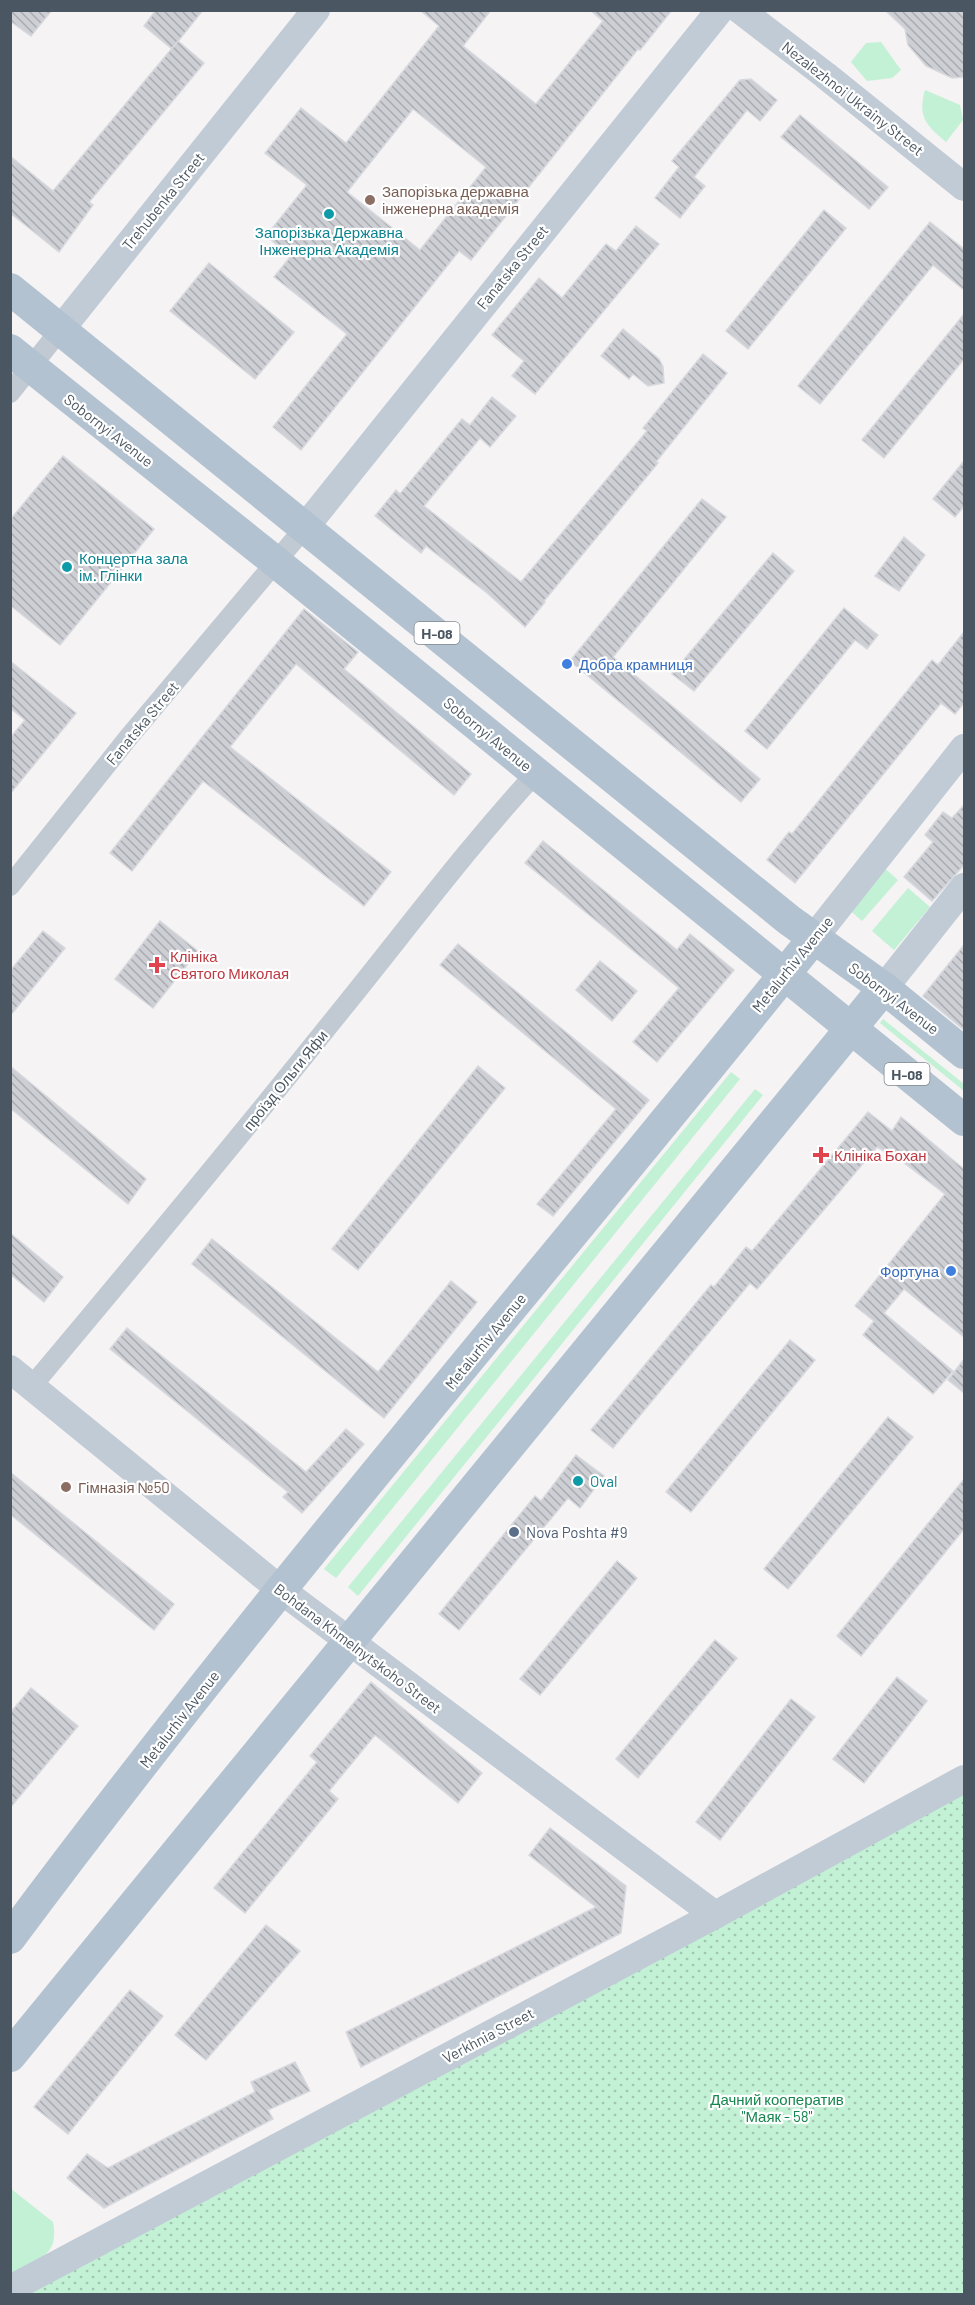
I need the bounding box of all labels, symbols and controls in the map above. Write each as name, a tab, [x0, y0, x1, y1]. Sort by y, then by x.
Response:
street label: Nezalezhnoi Ukrainy Street	[779, 37, 927, 159]
street label: Trehubenka Street	[118, 149, 208, 253]
place label: Запорізька державна інженерна академія	[382, 182, 530, 217]
marker: Запорізька державна інженерна академія	[363, 193, 377, 207]
marker: Запорізька Державна Інженерна Академія	[322, 207, 336, 221]
street label: Fanatska Street	[473, 221, 551, 313]
place label: Запорізька Державна Інженерна Академія	[255, 223, 404, 258]
street label: Sobornyi Avenue	[61, 390, 157, 470]
place label: Концертна зала ім. Глінки	[79, 549, 189, 584]
marker: Концертна зала ім. Глінки	[60, 560, 74, 574]
road number: Н-08	[414, 622, 460, 644]
place label: Добра крамниця	[579, 655, 693, 673]
marker: Добра крамниця	[560, 657, 574, 671]
street label: Fanatska Street	[102, 678, 182, 768]
street label: Sobornyi Avenue	[440, 693, 536, 775]
street label: Metalurhiv Avenue	[748, 912, 836, 1016]
place label: Клініка Святого Миколая	[170, 947, 289, 982]
marker: Клініка Святого Миколая	[148, 956, 166, 974]
street label: Sobornyi Avenue	[845, 958, 943, 1038]
street label: проїзд Ольги Яфи	[239, 1026, 331, 1134]
road number: Н-08	[884, 1063, 930, 1085]
marker: Клініка Бохан	[812, 1146, 830, 1164]
place label: Клініка Бохан	[834, 1146, 927, 1164]
place label: Фортуна	[880, 1262, 940, 1280]
marker: Фортуна	[944, 1264, 958, 1278]
street label: Metalurhiv Avenue	[441, 1289, 529, 1393]
place label: Oval	[590, 1472, 617, 1490]
marker: Oval	[571, 1474, 585, 1488]
place label: Гімназія №50	[78, 1478, 170, 1496]
marker: Гімназія №50	[59, 1480, 73, 1494]
place label: Nova Poshta #9	[526, 1523, 628, 1541]
marker: Nova Poshta #9	[507, 1525, 521, 1539]
street label: Bohdana Khmelnytskoho Street	[271, 1579, 445, 1717]
street label: Metalurhiv Avenue	[135, 1667, 223, 1771]
street label: Verkhnia Street	[439, 2003, 537, 2067]
park label: Дачний кооператив "Маяк - 58"	[710, 2090, 844, 2125]

